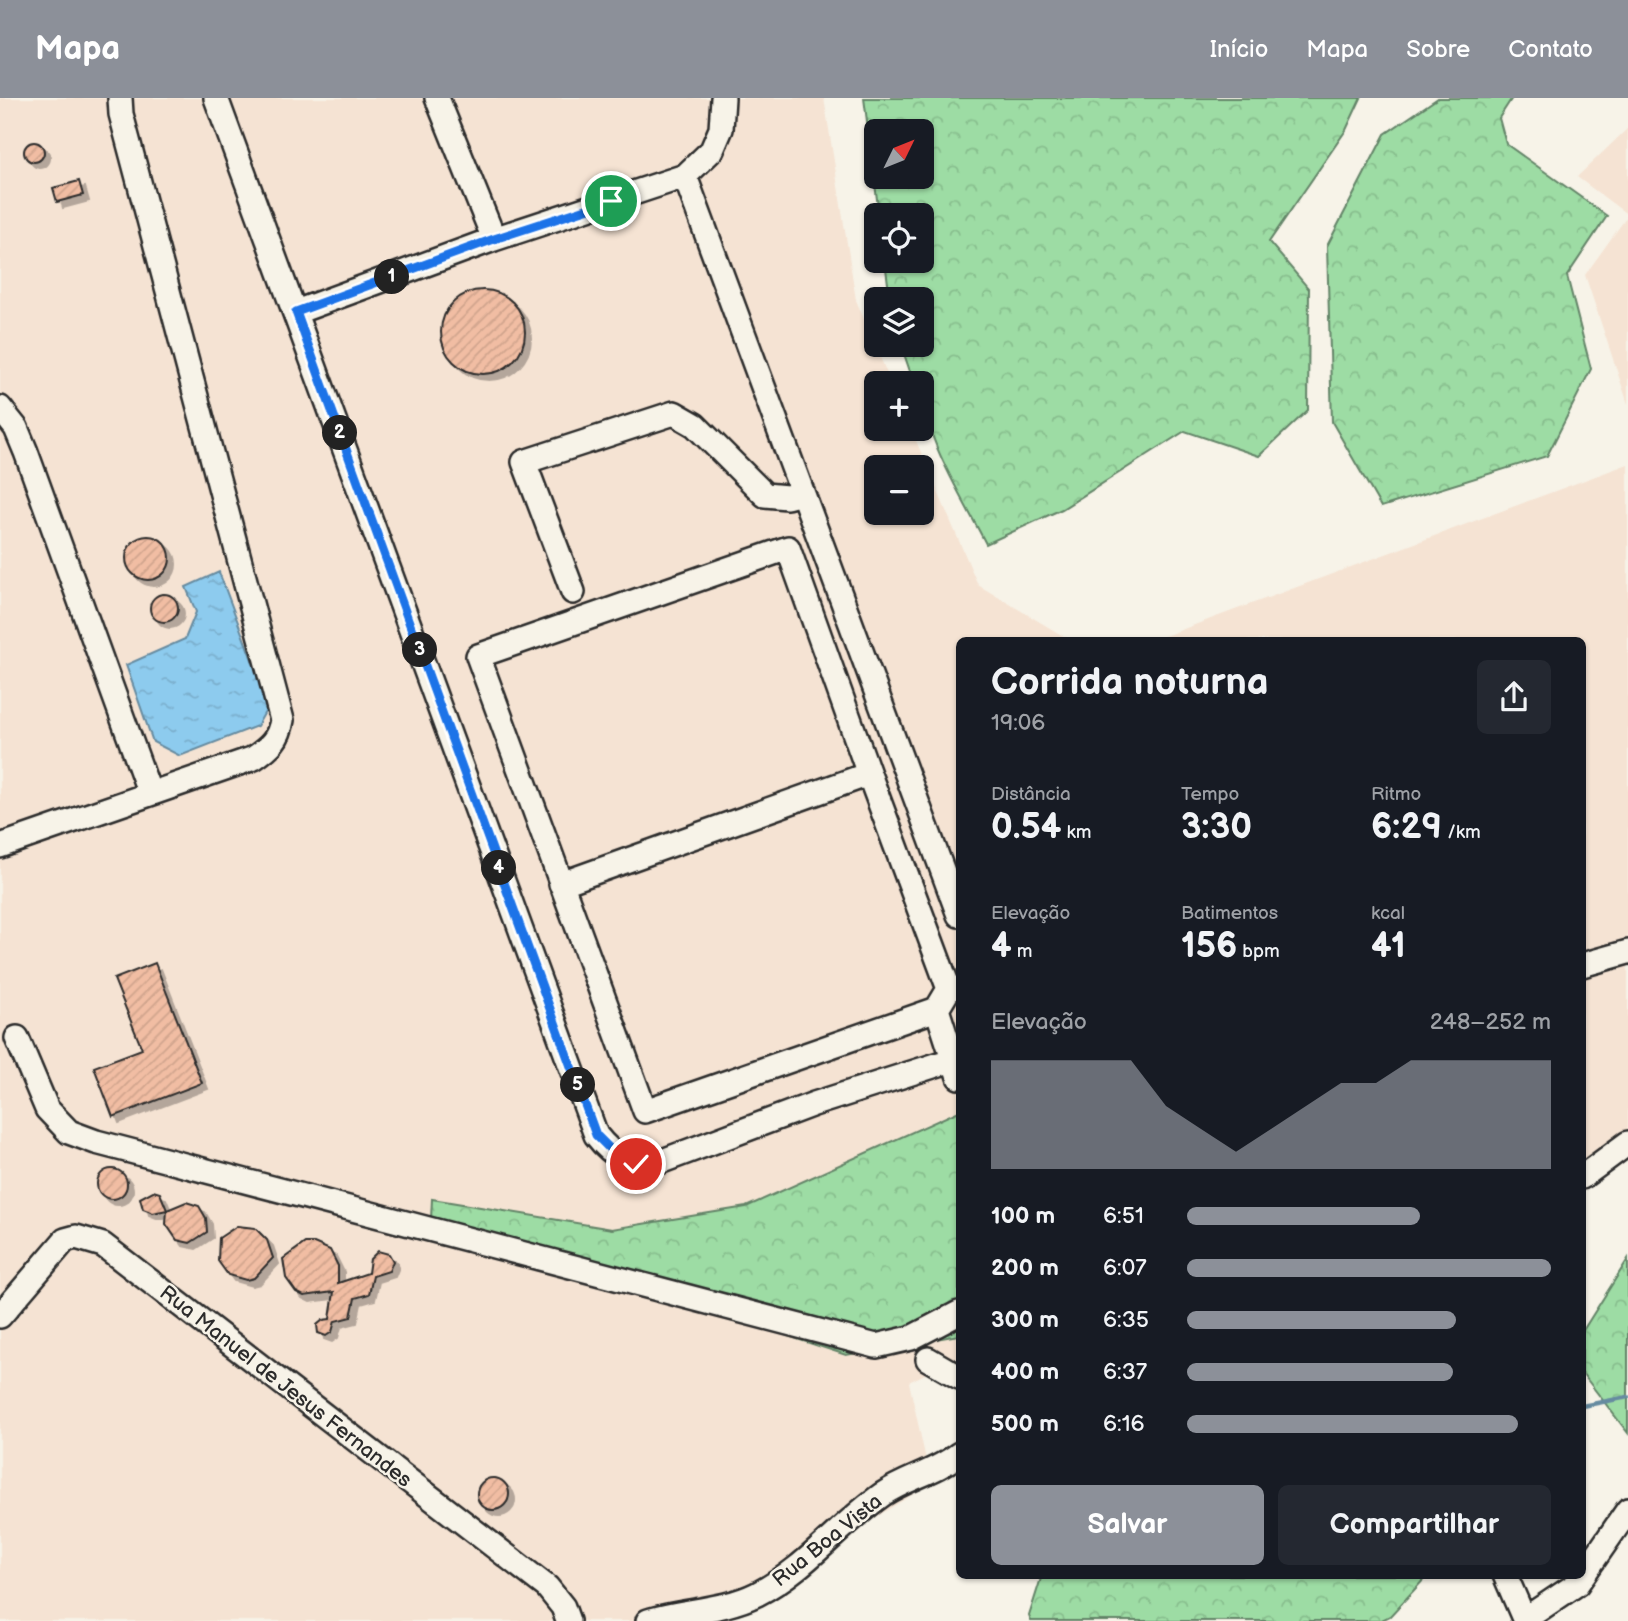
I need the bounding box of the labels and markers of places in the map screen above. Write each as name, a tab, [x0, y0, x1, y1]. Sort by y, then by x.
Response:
pin	[581, 171, 641, 231]
pin: 1	[374, 260, 410, 294]
pin: 2	[322, 416, 358, 450]
pin: 3	[402, 632, 438, 668]
pin: 4	[482, 850, 516, 886]
pin: 5	[560, 1068, 596, 1102]
pin	[606, 1134, 666, 1194]

